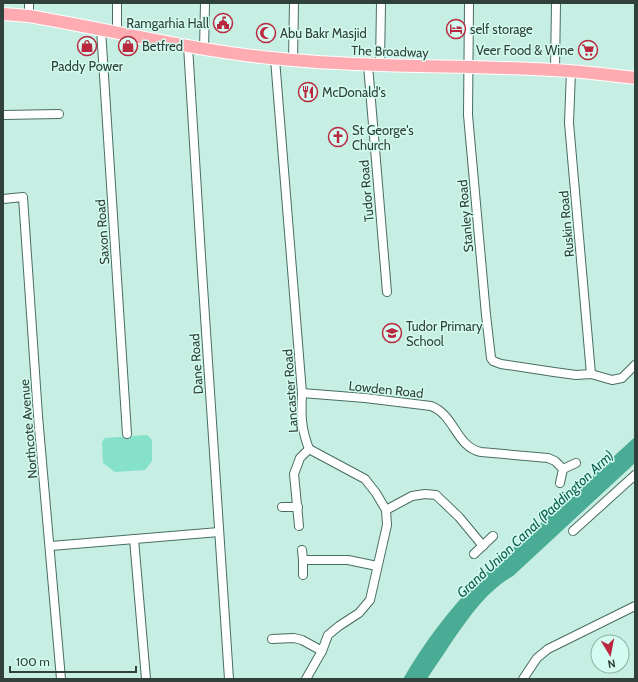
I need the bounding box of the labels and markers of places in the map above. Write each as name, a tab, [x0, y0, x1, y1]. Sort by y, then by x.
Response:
public building icon: Ramgarhia Hall	[212, 12, 234, 34]
place label: Ramgarhia Hall	[126, 15, 209, 31]
hotel icon: self storage	[445, 18, 467, 40]
place label: self storage	[470, 21, 533, 37]
mosque icon: Abu Bakr Masjid	[255, 22, 277, 44]
place label: Abu Bakr Masjid	[280, 25, 367, 42]
shop icon: Paddy Power	[76, 35, 98, 57]
shop icon: Betfred	[117, 35, 139, 57]
place label: Betfred	[142, 38, 183, 54]
supermarket icon: Veer Food & Wine	[577, 39, 599, 61]
place label: Veer Food & Wine	[476, 42, 574, 58]
place label: Paddy Power	[51, 58, 124, 74]
restaurant icon: McDonald's	[297, 81, 319, 103]
place label: McDonald's	[322, 84, 387, 100]
place label: St George's Church	[352, 122, 414, 153]
church icon: St George's Church	[327, 126, 349, 148]
place label: Tudor Primary School	[406, 318, 483, 349]
school or university icon: Tudor Primary School	[381, 322, 403, 344]

